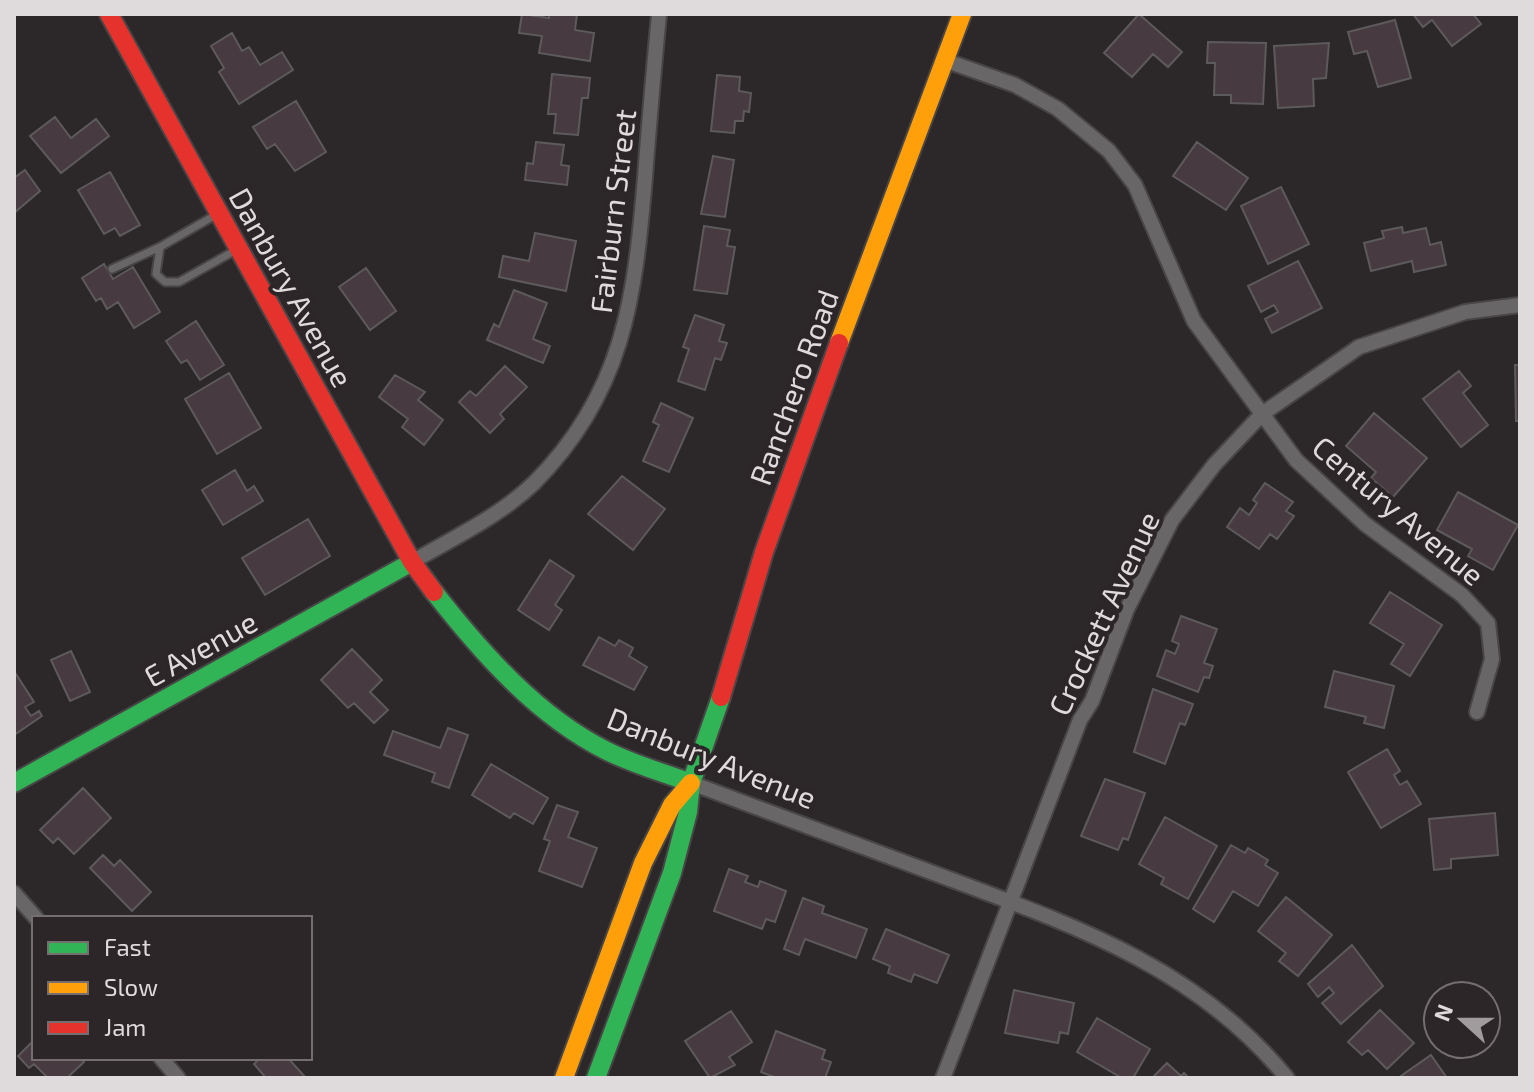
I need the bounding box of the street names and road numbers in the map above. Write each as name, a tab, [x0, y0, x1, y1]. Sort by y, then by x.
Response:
street label: Fairburn Street	[582, 107, 642, 315]
street label: Danbury Avenue	[222, 181, 362, 393]
street label: Ranchero Road	[741, 284, 845, 490]
street label: Century Avenue	[1306, 428, 1492, 592]
street label: Crockett Avenue	[1040, 505, 1166, 721]
street label: E Avenue	[137, 602, 263, 694]
street label: Danbury Avenue	[602, 699, 822, 815]

